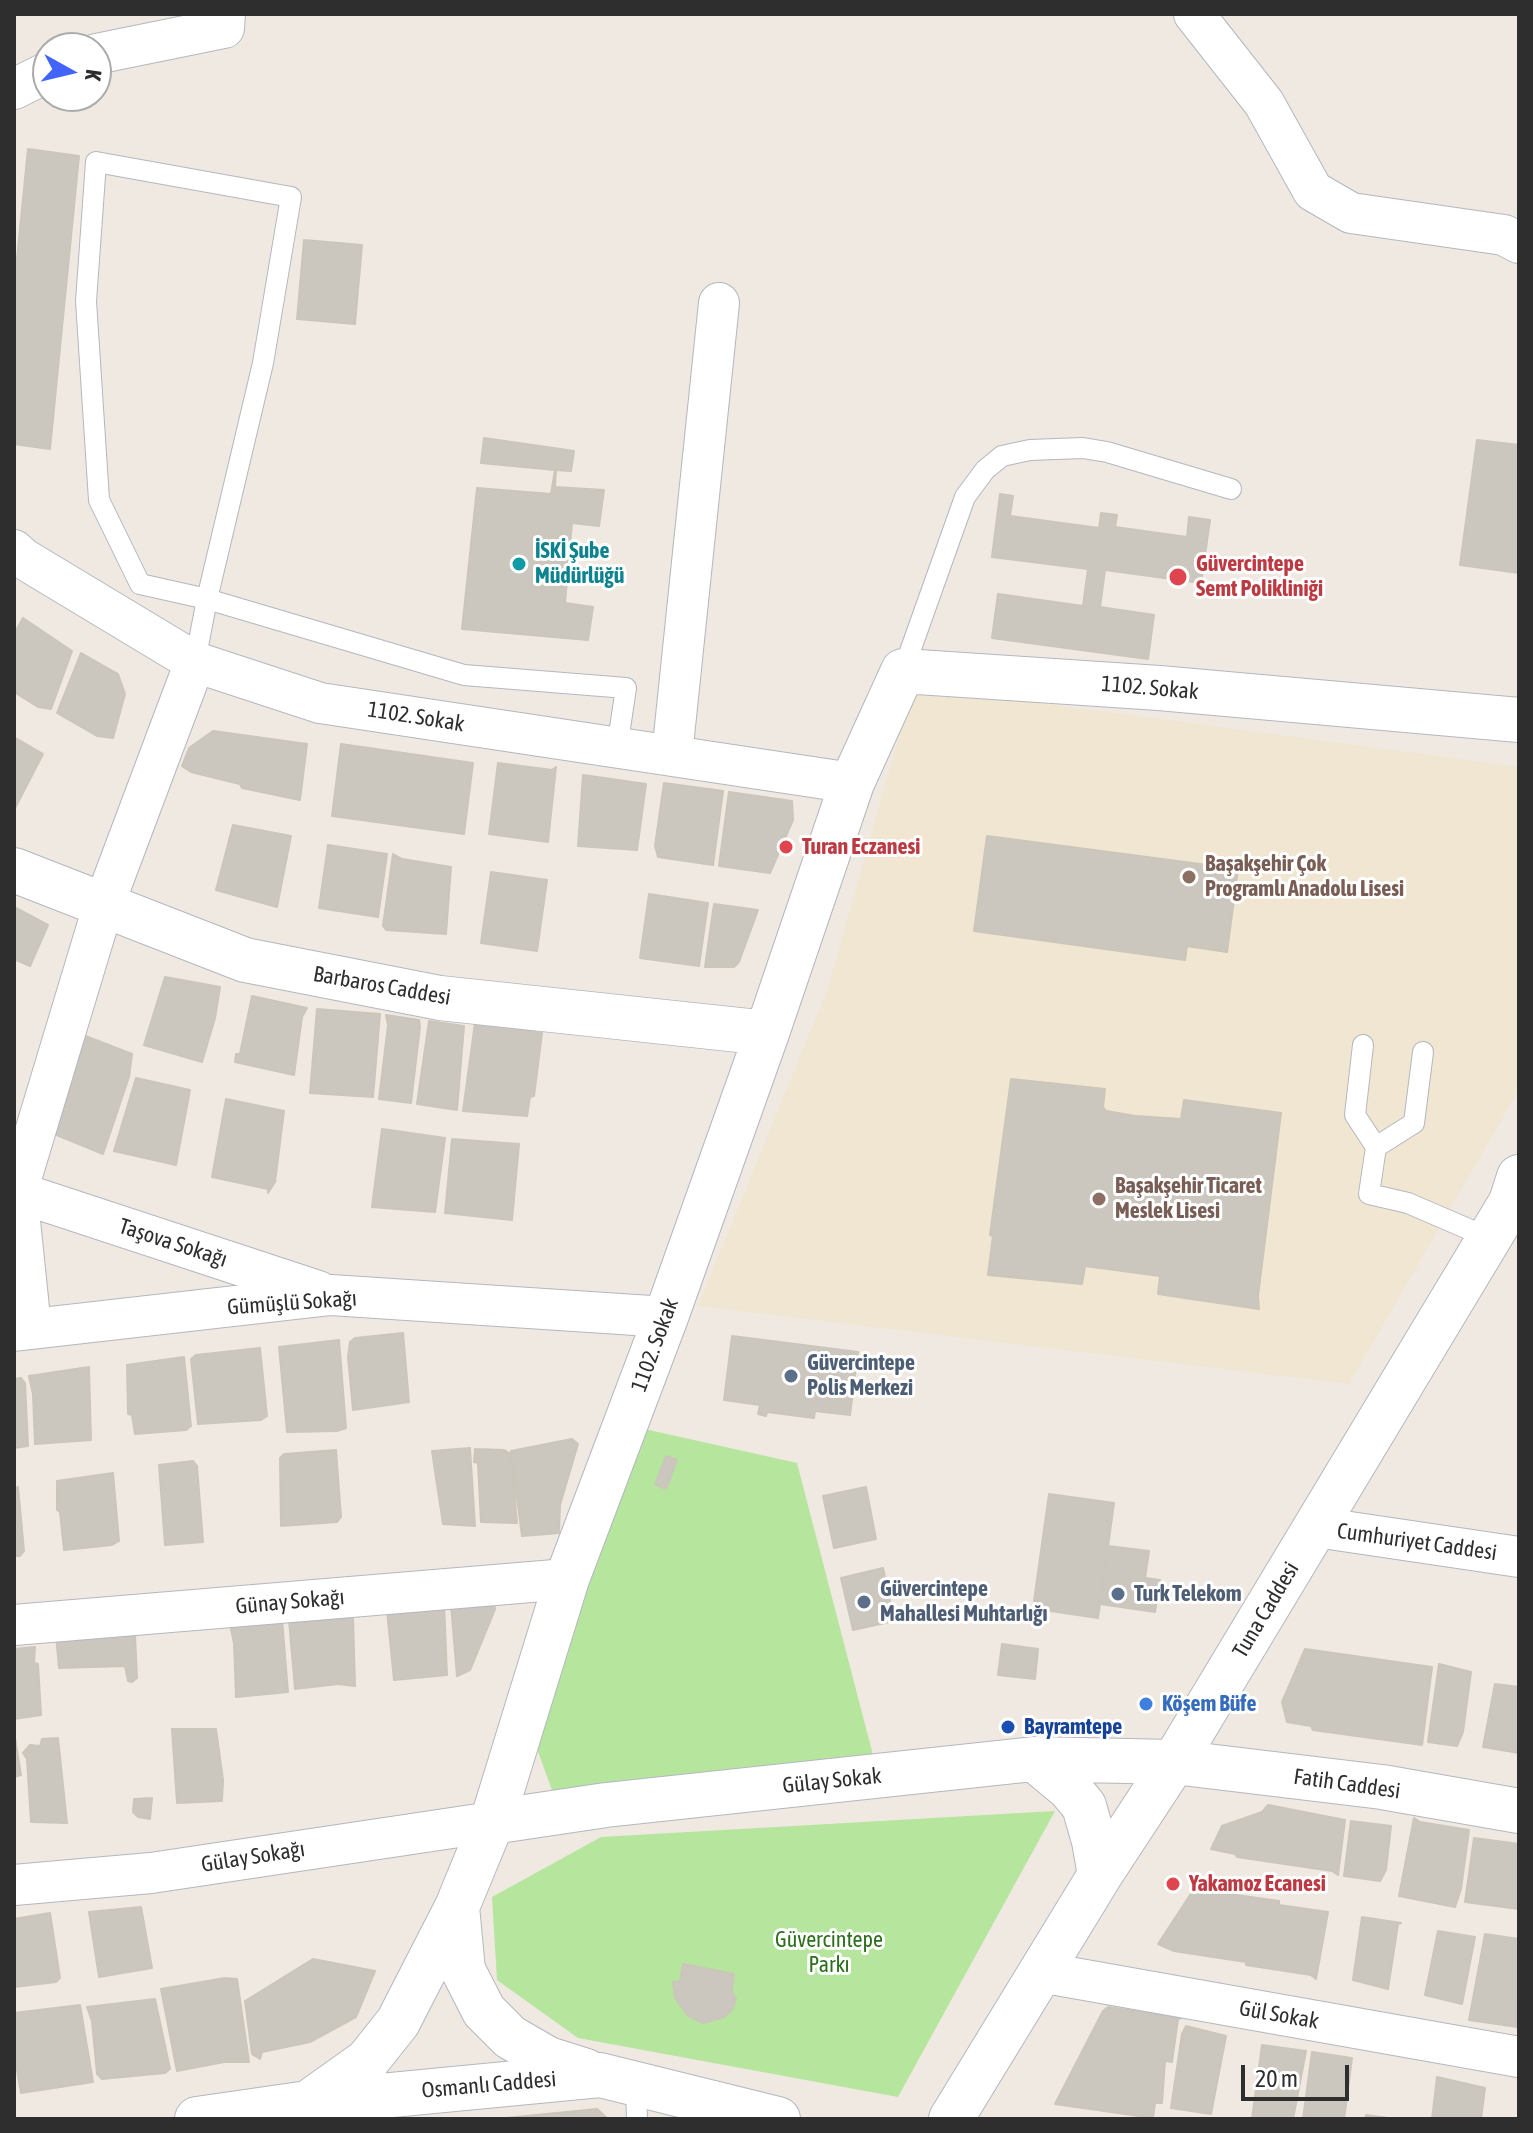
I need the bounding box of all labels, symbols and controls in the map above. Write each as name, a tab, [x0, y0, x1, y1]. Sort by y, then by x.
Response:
north arrow	[32, 32, 112, 112]
text: K	[80, 68, 107, 82]
place label: İSKİ Şube Müdürlüğü	[535, 538, 624, 590]
place label: Güvercintepe Semt Polikliniği	[1196, 551, 1323, 602]
marker: İSKİ Şube Müdürlüğü	[510, 555, 528, 573]
marker: Güvercintepe Semt Polikliniği	[1167, 566, 1189, 588]
street label: 1102. Sokak	[1100, 671, 1200, 705]
street label: 1102. Sokak	[366, 696, 466, 738]
place label: Turan Eczanesi	[802, 834, 920, 860]
marker: Turan Eczanesi	[777, 838, 795, 856]
place label: Başakşehir Çok Programlı Anadolu Lisesi	[1205, 851, 1404, 902]
marker: Başakşehir Çok Programlı Anadolu Lisesi	[1180, 868, 1198, 886]
street label: Barbaros Caddesi	[311, 961, 453, 1011]
place label: Başakşehir Ticaret Meslek Lisesi	[1115, 1173, 1262, 1224]
marker: Başakşehir Ticaret Meslek Lisesi	[1090, 1190, 1108, 1208]
street label: Taşova Sokağı	[116, 1213, 230, 1273]
street label: Gümüşlü Sokağı	[226, 1285, 358, 1321]
street label: 1102. Sokak	[626, 1295, 684, 1395]
place label: Güvercintepe Polis Merkezi	[807, 1350, 915, 1402]
marker: Güvercintepe Polis Merkezi	[782, 1367, 800, 1385]
street label: Cumhuriyet Caddesi	[1335, 1518, 1499, 1566]
street label: Tuna Caddesi	[1227, 1557, 1305, 1663]
place label: Güvercintepe Mahallesi Muhtarlığı	[880, 1576, 1048, 1628]
place label: Turk Telekom	[1134, 1581, 1242, 1607]
street label: Günay Sokağı	[234, 1584, 346, 1620]
marker: Turk Telekom	[1109, 1585, 1127, 1603]
marker: Güvercintepe Mahallesi Muhtarlığı	[855, 1593, 873, 1611]
place label: Köşem Büfe	[1162, 1691, 1256, 1717]
marker: Köşem Büfe	[1137, 1695, 1155, 1713]
place label: Bayramtepe	[1024, 1714, 1122, 1740]
marker: Bayramtepe	[999, 1718, 1017, 1736]
street label: Gülay Sokak	[781, 1763, 883, 1799]
street label: Fatih Caddesi	[1292, 1763, 1402, 1805]
street label: Gülay Sokağı	[199, 1836, 307, 1878]
place label: Yakamoz Ecanesi	[1189, 1871, 1326, 1897]
marker: Yakamoz Ecanesi	[1164, 1875, 1182, 1893]
park label: Güvercintepe Parkı	[775, 1927, 883, 1978]
street label: Gül Sokak	[1237, 1995, 1321, 2035]
scale bar	[1245, 2049, 1353, 2099]
text: 20 m	[1255, 2065, 1298, 2092]
street label: Osmanlı Caddesi	[421, 2066, 557, 2104]

